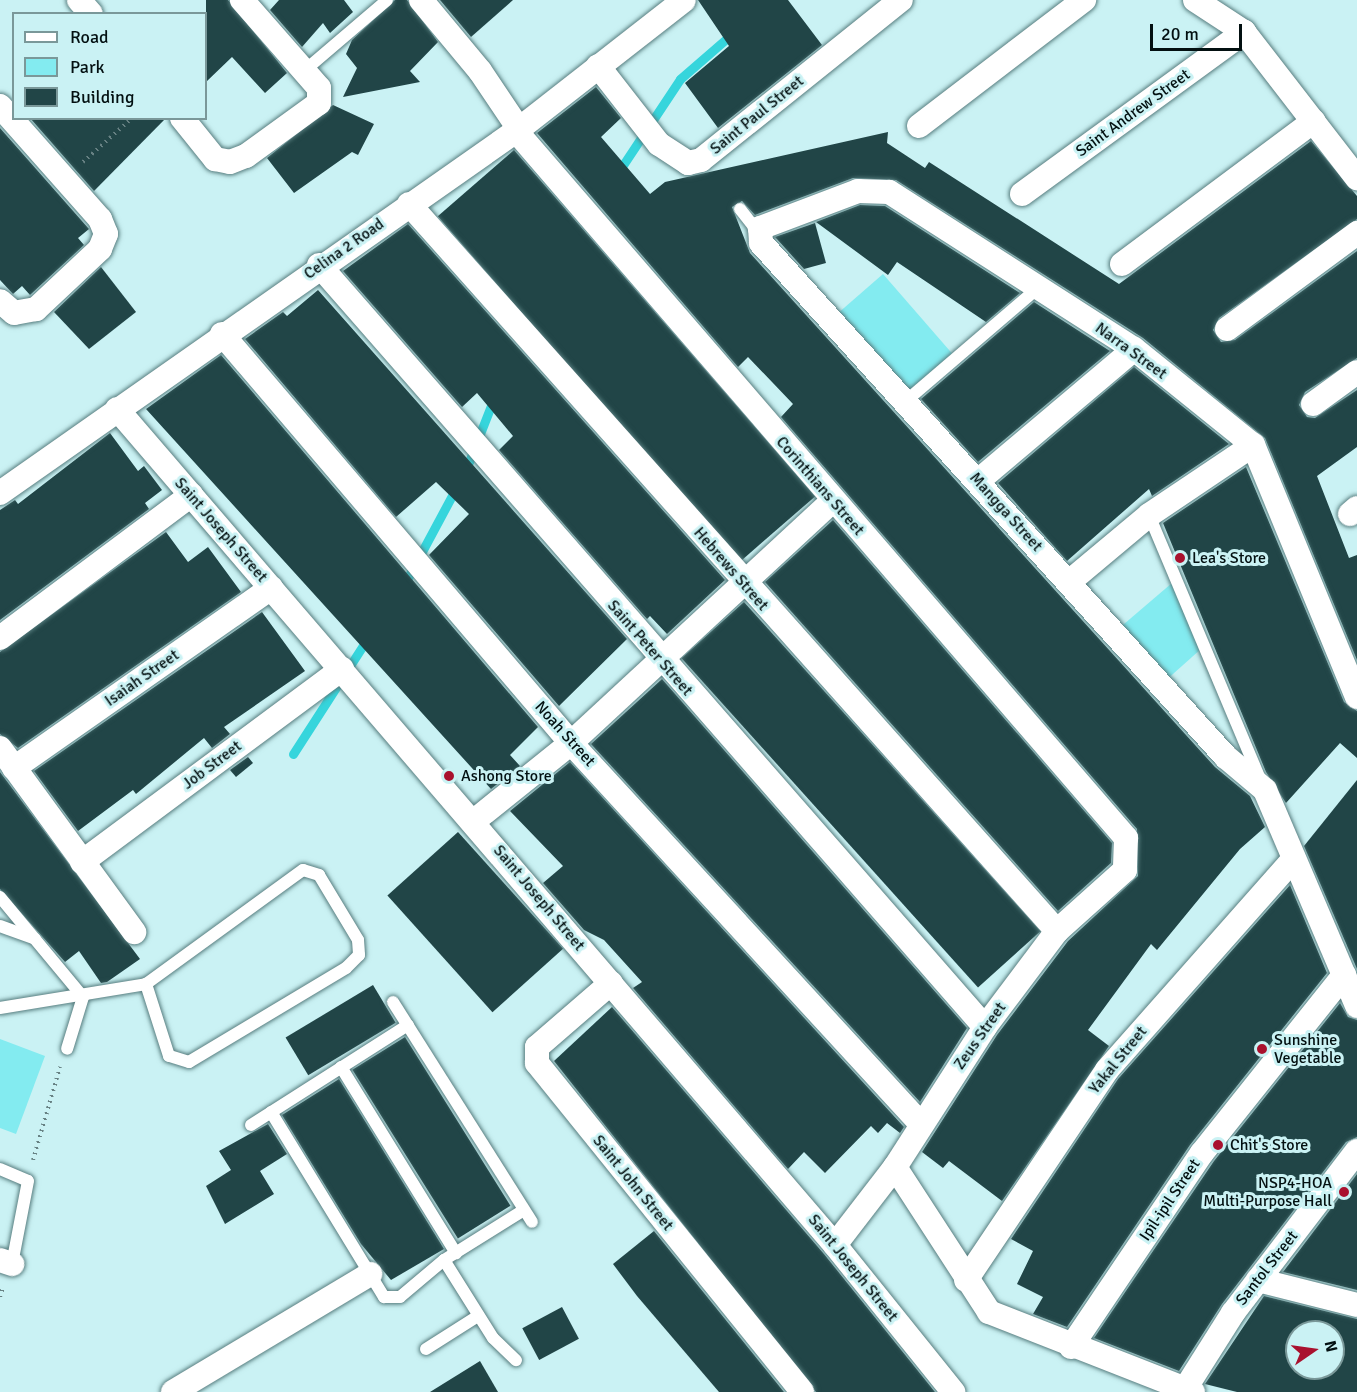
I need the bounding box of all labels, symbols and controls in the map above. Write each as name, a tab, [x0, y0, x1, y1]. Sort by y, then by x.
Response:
legend	[12, 12, 207, 120]
scale bar	[1153, 12, 1244, 50]
text: 20 m	[1161, 23, 1199, 45]
text: Road	[70, 26, 109, 48]
text: Park	[70, 56, 105, 78]
street label: Saint Andrew Street	[1072, 65, 1194, 161]
street label: Saint Paul Street	[706, 71, 808, 159]
text: Building	[70, 86, 134, 108]
street label: Celina 2 Road	[300, 214, 388, 284]
street label: Narra Street	[1091, 319, 1171, 383]
street label: Corinthians Street	[772, 433, 868, 539]
street label: Mangga Street	[965, 468, 1047, 556]
street label: Saint Joseph Street	[170, 474, 272, 586]
street label: Hebrews Street	[690, 523, 772, 615]
place label: Lea's Store	[1192, 548, 1266, 568]
marker: Lea's Store	[1173, 551, 1187, 565]
street label: Saint Peter Street	[603, 596, 697, 700]
street label: Isaiah Street	[101, 645, 183, 711]
street label: Noah Street	[531, 697, 599, 771]
street label: Job Street	[179, 737, 245, 793]
place label: Ashong Store	[461, 766, 552, 786]
marker: Ashong Store	[442, 769, 456, 783]
street label: Saint Joseph Street	[489, 841, 589, 955]
street label: Zeus Street	[950, 999, 1010, 1073]
street label: Yakal Street	[1085, 1022, 1151, 1098]
place label: Sunshine Vegetable	[1274, 1030, 1342, 1068]
marker: Sunshine Vegetable	[1255, 1042, 1269, 1056]
street label: Saint John Street	[589, 1131, 677, 1235]
place label: Chit's Store	[1230, 1135, 1308, 1155]
marker: Chit's Store	[1211, 1138, 1225, 1152]
street label: Ipil-ipil Street	[1136, 1155, 1204, 1245]
place label: NSP4-HOA Multi-Purpose Hall	[1203, 1173, 1332, 1211]
marker: NSP4-HOA Multi-Purpose Hall	[1337, 1185, 1351, 1199]
street label: Saint Joseph Street	[804, 1211, 902, 1325]
street label: Santol Street	[1232, 1227, 1302, 1309]
north arrow	[1285, 1320, 1345, 1380]
text: N	[1320, 1339, 1342, 1354]

